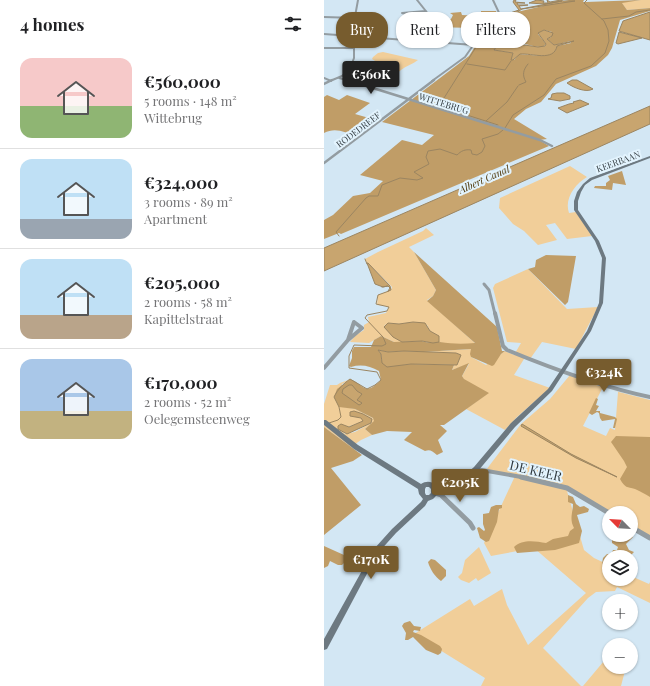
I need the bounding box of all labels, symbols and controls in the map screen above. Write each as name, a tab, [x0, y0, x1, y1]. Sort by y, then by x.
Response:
chip: Buy	[336, 12, 388, 48]
chip: Rent	[396, 12, 453, 48]
chip: Filters	[461, 12, 530, 48]
text: 4 homes	[20, 13, 84, 35]
icon: filters	[282, 13, 304, 35]
pin: €560K	[343, 61, 399, 95]
text: €560K	[351, 65, 391, 82]
text: €560,000	[144, 70, 221, 92]
icon: home	[52, 74, 100, 122]
street label: WITTEBRUG	[417, 89, 471, 116]
text: 5 rooms · 148 m²	[144, 92, 237, 109]
street label: RODEDREEF	[333, 108, 383, 150]
text: Wittebrug	[144, 109, 202, 126]
street label: KEERBAAN	[594, 147, 642, 174]
water label: Albert Canal	[455, 161, 513, 197]
text: €324,000	[144, 171, 218, 193]
icon: home	[52, 175, 100, 223]
text: 3 rooms · 89 m²	[144, 193, 233, 210]
text: Apartment	[144, 210, 207, 227]
text: €205,000	[144, 271, 220, 293]
icon: home	[52, 275, 100, 323]
text: 2 rooms · 58 m²	[144, 293, 232, 310]
text: Kapittelstraat	[144, 310, 223, 327]
pin: €324K	[576, 359, 632, 393]
text: €324K	[585, 363, 623, 380]
text: €170,000	[144, 371, 218, 393]
icon: home	[52, 375, 100, 423]
text: 2 rooms · 52 m²	[144, 393, 231, 410]
text: Oelegemsteenweg	[144, 410, 250, 427]
street label: DE KEER	[508, 456, 564, 484]
pin: €205K	[432, 469, 488, 503]
text: €205K	[441, 473, 479, 490]
north arrow	[602, 506, 638, 542]
map controls	[602, 506, 638, 674]
pin: €170K	[343, 546, 399, 580]
text: €170K	[353, 550, 389, 567]
button: layers	[602, 550, 638, 586]
button: +	[602, 594, 638, 630]
button: −	[602, 638, 638, 674]

